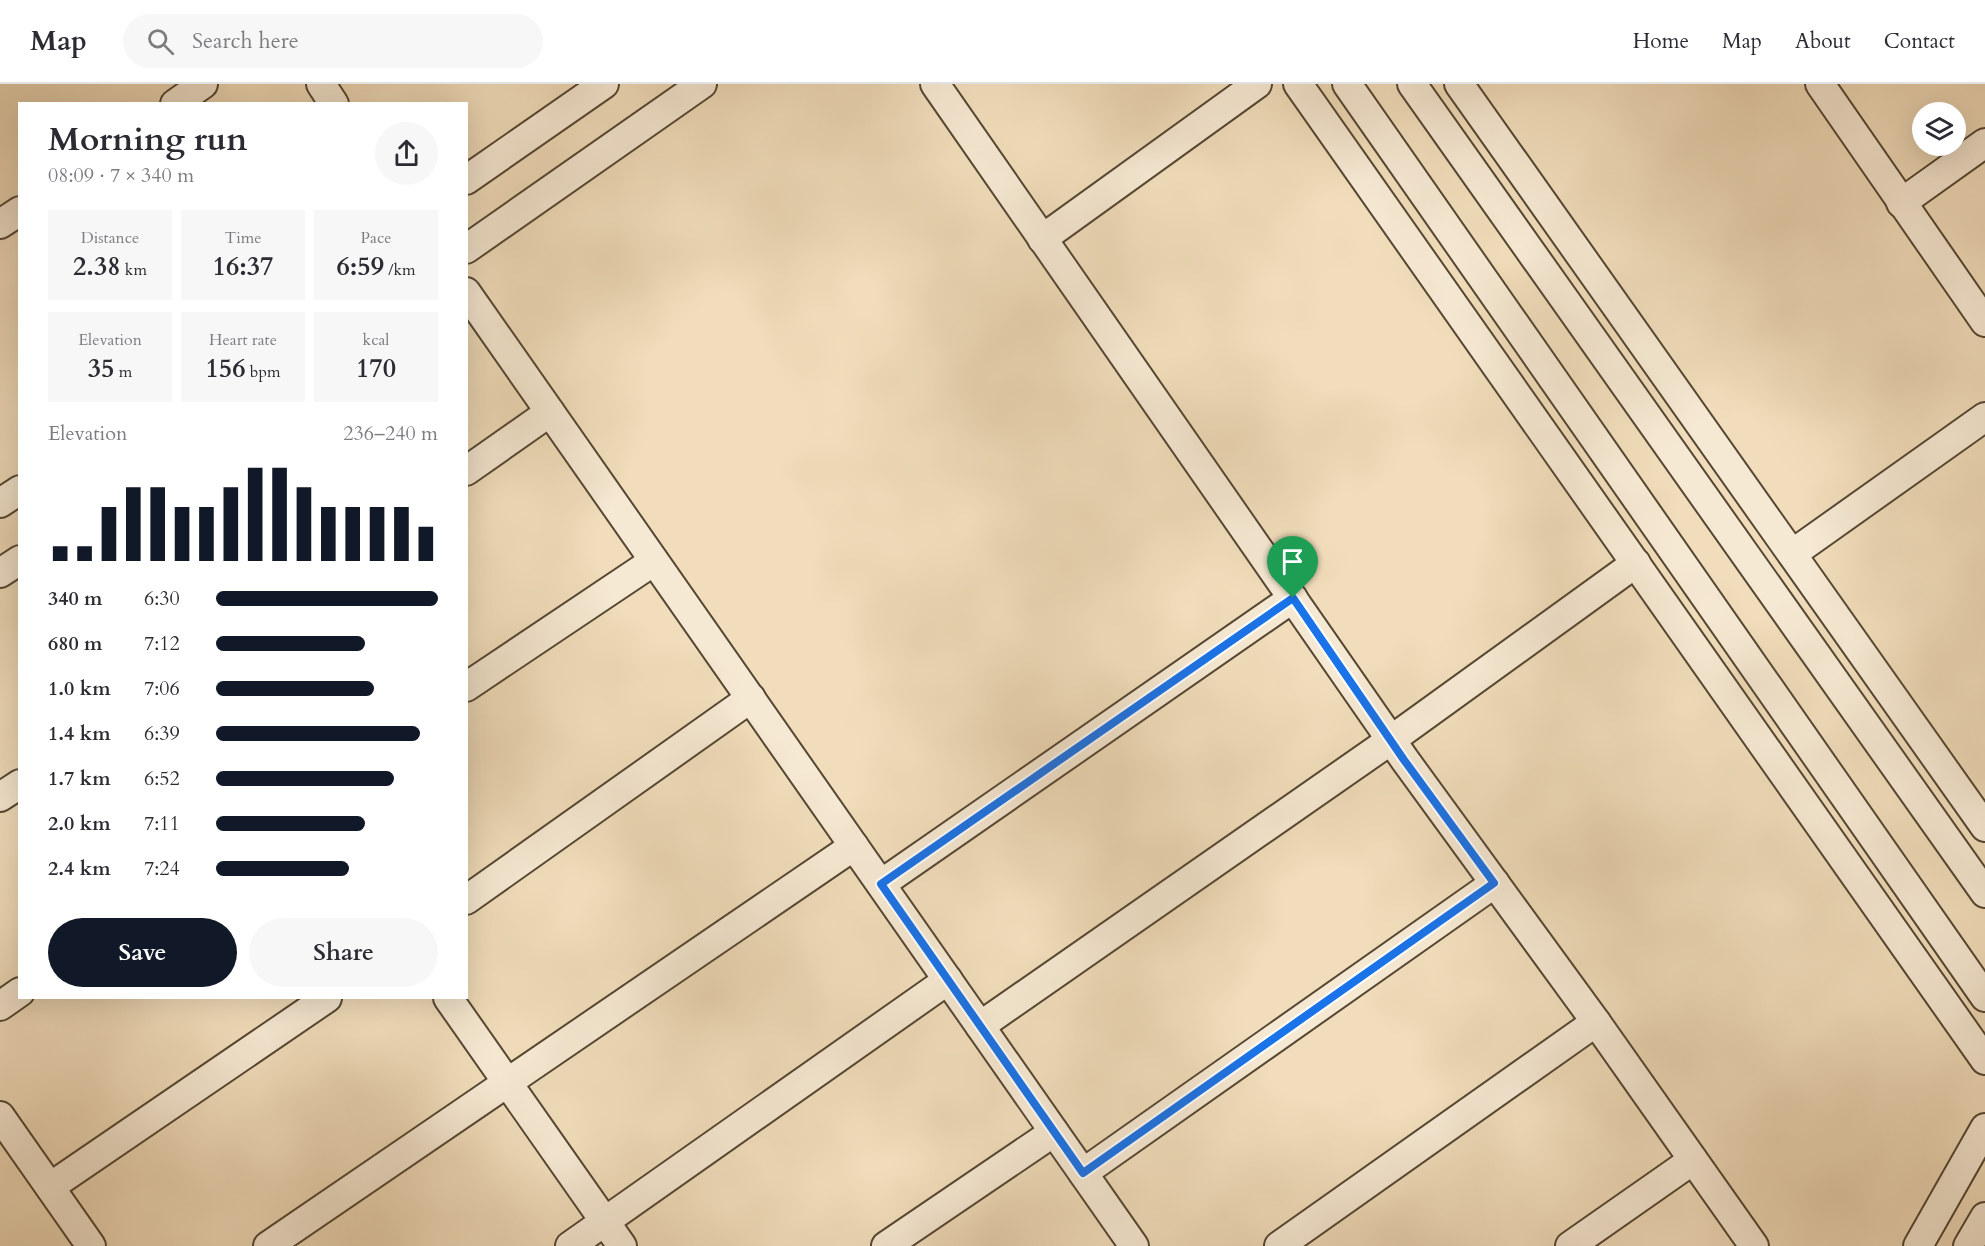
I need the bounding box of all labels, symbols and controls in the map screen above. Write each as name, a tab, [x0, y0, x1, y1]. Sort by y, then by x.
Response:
search box	[123, 14, 543, 68]
text: Map	[30, 22, 87, 60]
icon: search	[144, 25, 177, 58]
text: Search here	[192, 26, 299, 56]
text: Home	[1633, 27, 1689, 56]
text: Map	[1722, 27, 1762, 56]
text: About	[1795, 27, 1851, 56]
text: Contact	[1884, 27, 1955, 56]
map controls	[1912, 102, 1966, 156]
button: layers	[1912, 102, 1966, 156]
text: Morning run	[48, 117, 248, 162]
button: share	[375, 122, 438, 185]
text: 08:09 · 7 × 340 m	[48, 162, 194, 189]
text: Distance	[81, 227, 139, 249]
text: Time	[224, 227, 262, 249]
text: Pace	[361, 227, 391, 249]
text: 2.38	[73, 249, 121, 284]
text: 16:37	[213, 249, 273, 284]
text: 6:59	[336, 249, 384, 284]
text: km	[121, 259, 147, 281]
text: /km	[384, 259, 416, 281]
text: Elevation	[78, 329, 142, 351]
text: Heart rate	[209, 329, 277, 351]
text: kcal	[363, 329, 389, 351]
text: 35	[88, 351, 114, 386]
text: 156	[206, 351, 246, 386]
text: 170	[356, 351, 396, 386]
text: m	[114, 361, 132, 383]
text: bpm	[246, 361, 280, 383]
text: Elevation	[48, 420, 127, 447]
text: 236–240 m	[343, 420, 438, 447]
pin	[1267, 536, 1318, 598]
icon: arrive	[1276, 545, 1309, 578]
text: 340 m	[48, 585, 103, 612]
text: 6:30	[144, 585, 180, 612]
text: 680 m	[48, 630, 103, 657]
text: 7:12	[144, 630, 180, 657]
text: 1.0 km	[48, 675, 111, 702]
text: 7:06	[144, 675, 180, 702]
text: 1.4 km	[48, 720, 111, 747]
text: 6:39	[144, 720, 180, 747]
text: 1.7 km	[48, 765, 111, 792]
text: 6:52	[144, 765, 180, 792]
text: 2.0 km	[48, 810, 111, 837]
text: 7:11	[144, 810, 180, 837]
text: 2.4 km	[48, 855, 111, 882]
text: 7:24	[144, 855, 180, 882]
button: Save	[48, 918, 237, 987]
button: Share	[249, 918, 438, 987]

